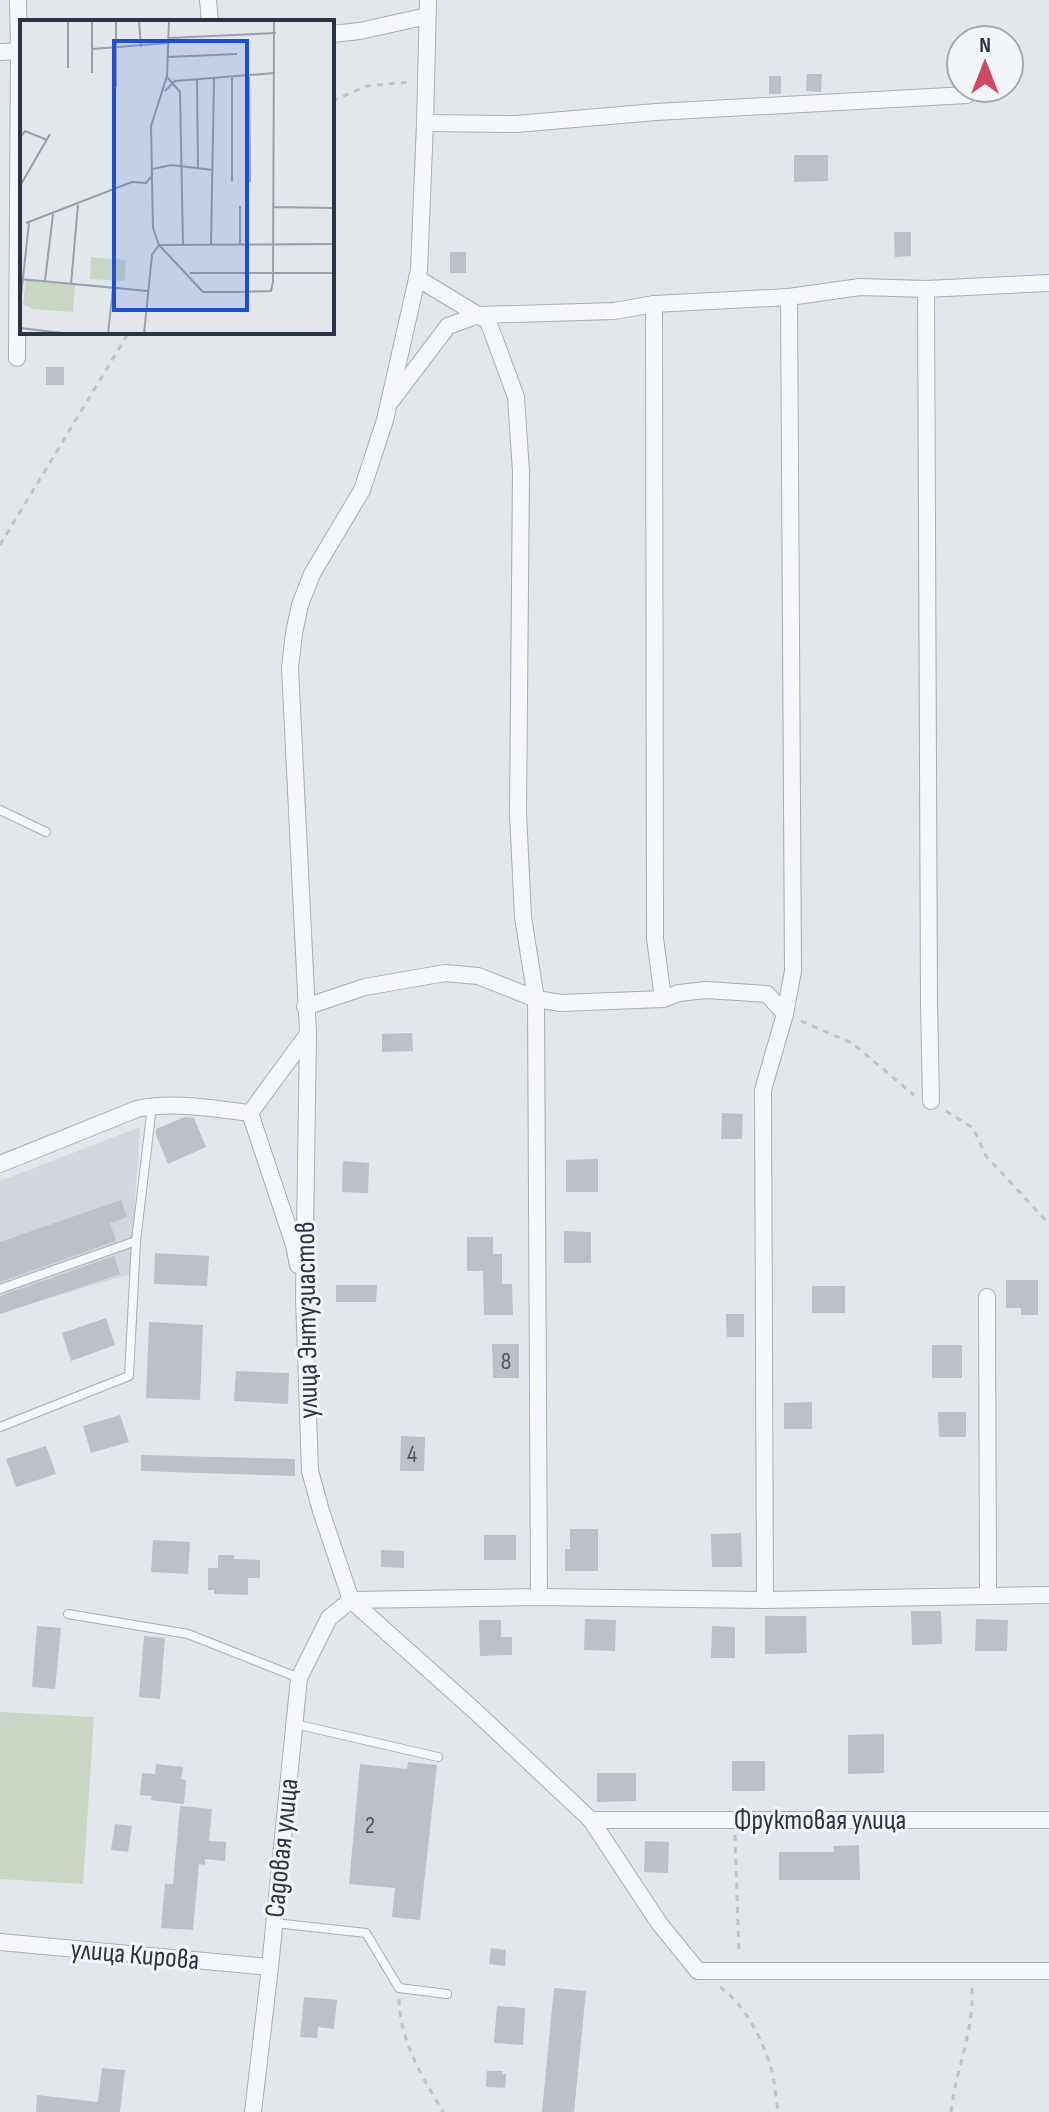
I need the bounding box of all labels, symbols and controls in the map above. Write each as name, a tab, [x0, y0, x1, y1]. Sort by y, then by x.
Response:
inset map	[20, 20, 334, 334]
north arrow	[945, 24, 1025, 104]
text: N	[979, 32, 991, 59]
street label: улица Энтузиастов	[289, 1221, 325, 1419]
house number: 8	[501, 1347, 511, 1376]
house number: 4	[407, 1440, 417, 1469]
street label: Садовая улица	[258, 1777, 306, 1919]
street label: Фруктовая улица	[734, 1804, 906, 1837]
house number: 2	[365, 1811, 375, 1840]
street label: улица Кирова	[69, 1933, 201, 1977]

